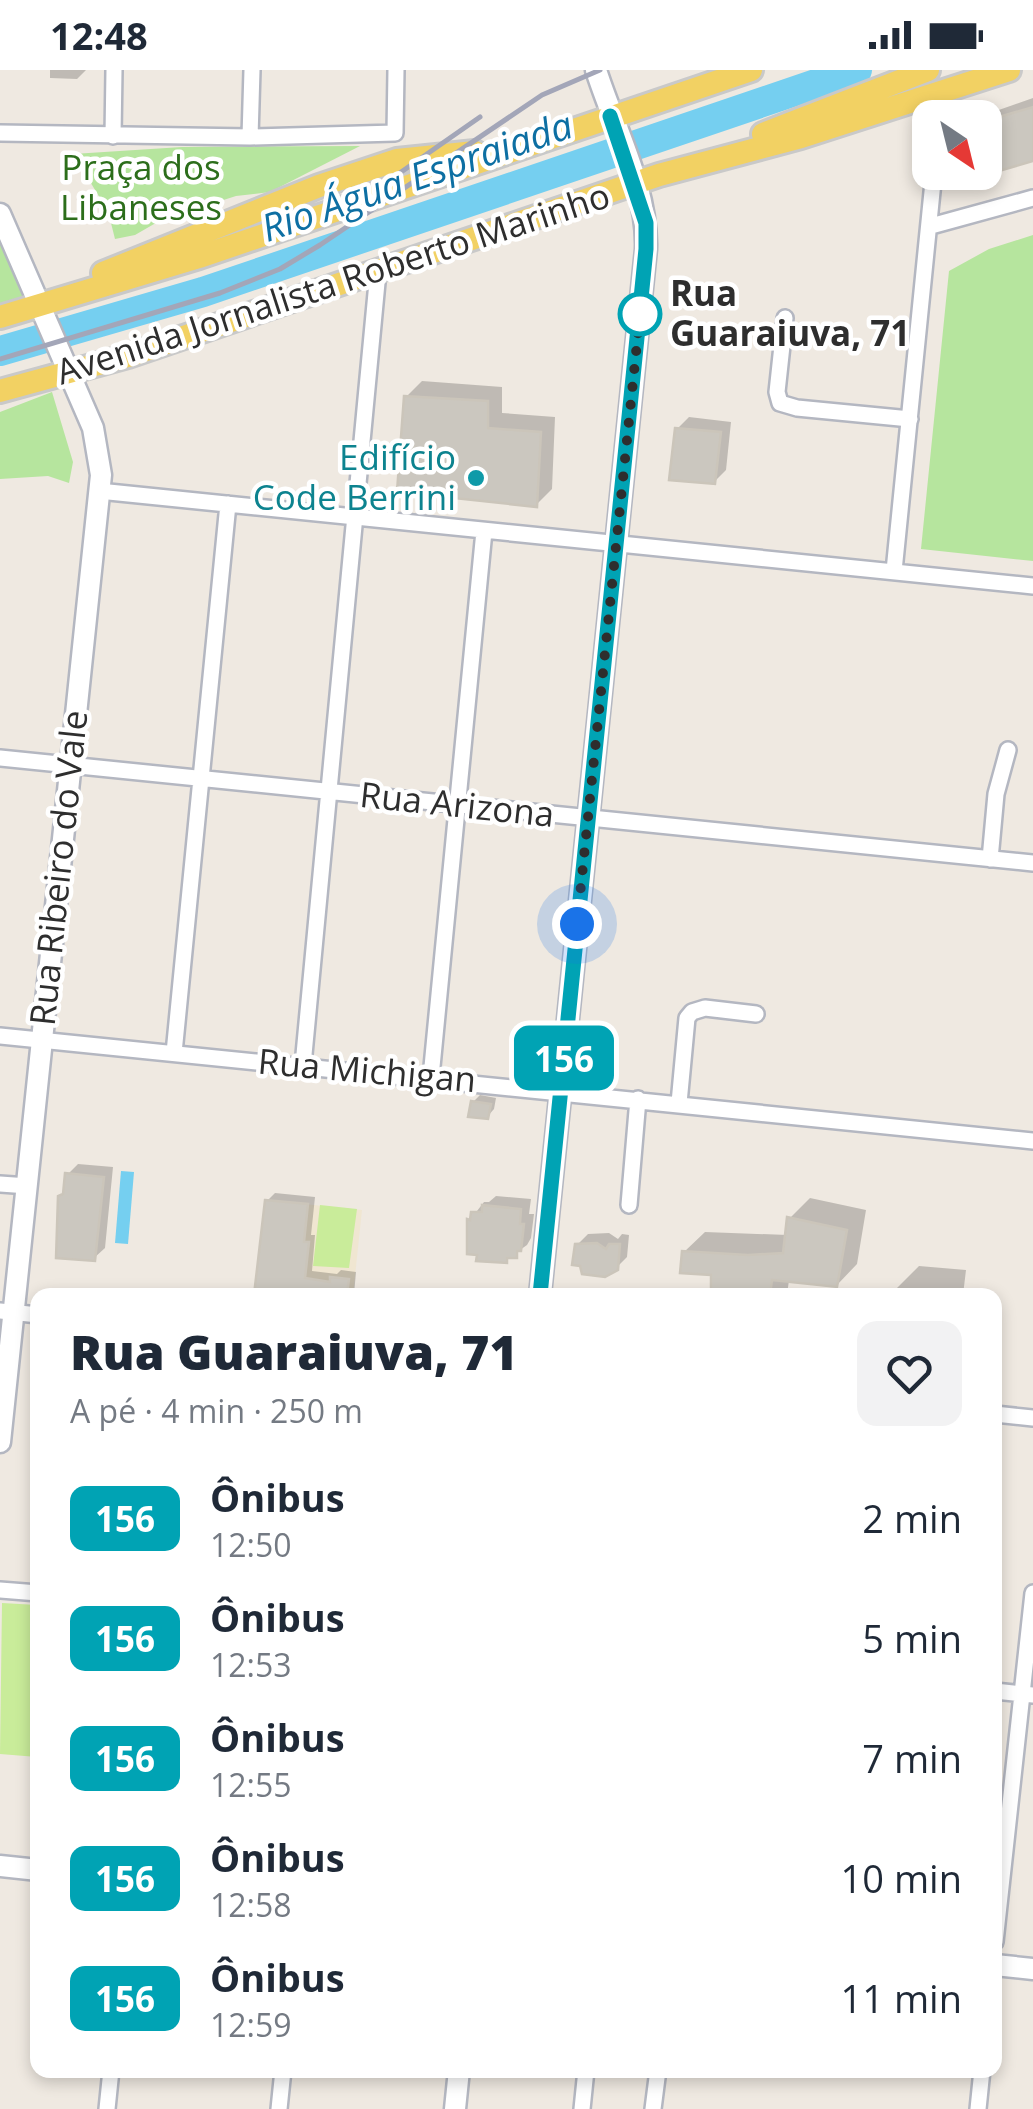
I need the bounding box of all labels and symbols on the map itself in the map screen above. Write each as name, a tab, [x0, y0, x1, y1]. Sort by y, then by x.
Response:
water label: Rio Água Espraiada	[254, 97, 579, 253]
north arrow	[912, 100, 1002, 190]
park label: Praça dos Libaneses	[60, 143, 222, 230]
street label: Avenida Jornalista Roberto Marinho	[50, 171, 615, 394]
place label: Rua Guaraiuva, 71	[670, 269, 910, 356]
marker: Rua Guaraiuva, 71	[619, 293, 661, 335]
place label: Edifício Code Berrini	[253, 433, 456, 520]
marker: Edifício Code Berrini	[465, 467, 487, 489]
street label: Rua Ribeiro do Vale	[18, 708, 97, 1028]
street label: Rua Arizona	[358, 770, 557, 837]
your location	[552, 899, 602, 949]
line badge: 156	[506, 1026, 622, 1090]
street label: Rua Michigan	[256, 1037, 478, 1102]

